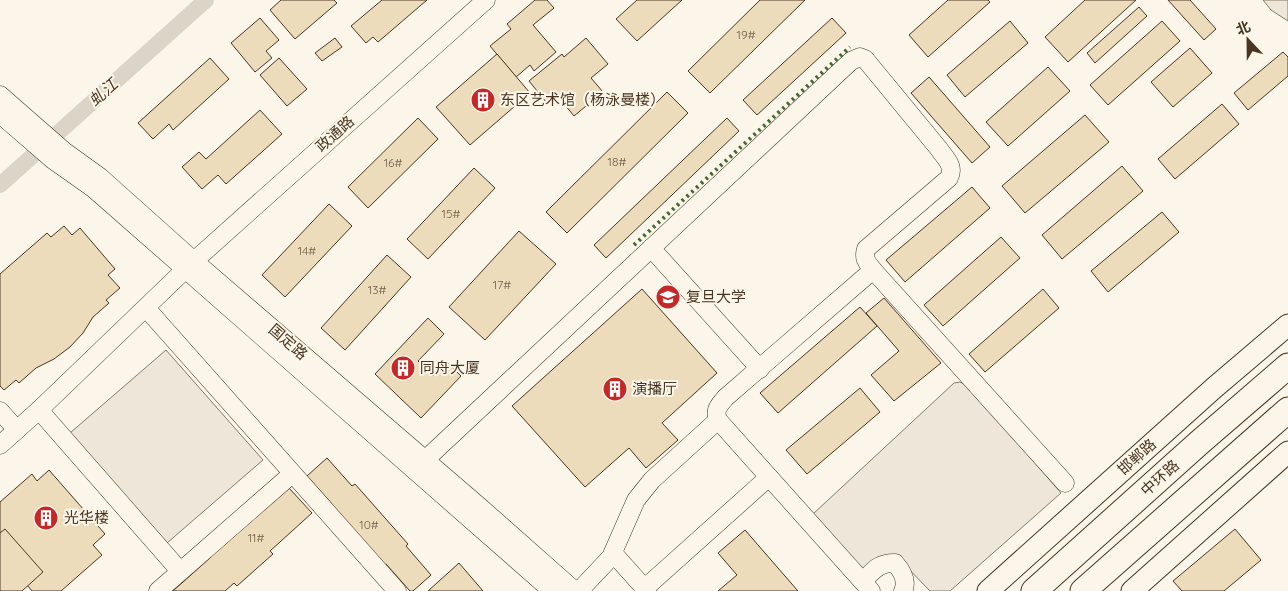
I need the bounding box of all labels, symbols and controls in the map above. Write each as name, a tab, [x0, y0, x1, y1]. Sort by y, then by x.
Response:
north arrow	[1223, 15, 1273, 65]
text: 北	[1233, 17, 1253, 39]
house number: 19#	[737, 27, 756, 42]
water label: 虬江	[84, 73, 123, 110]
building icon: 东区艺术馆（杨泳曼楼）	[470, 87, 496, 113]
place label: 东区艺术馆（杨泳曼楼）	[500, 90, 665, 109]
street label: 政通路	[312, 112, 358, 156]
house number: 18#	[608, 154, 627, 169]
house number: 16#	[384, 155, 403, 170]
house number: 15#	[442, 206, 461, 221]
house number: 14#	[298, 243, 316, 258]
house number: 17#	[493, 277, 511, 292]
house number: 13#	[368, 282, 386, 297]
school or university icon: 复旦大学	[655, 284, 681, 310]
place label: 复旦大学	[686, 287, 746, 306]
street label: 国定路	[265, 320, 312, 364]
building icon: 同舟大厦	[390, 355, 416, 381]
place label: 同舟大厦	[420, 358, 480, 377]
building icon: 演播厅	[602, 376, 628, 402]
place label: 演播厅	[632, 379, 677, 398]
street label: 邯郸路	[1114, 435, 1160, 479]
street label: 中环路	[1137, 456, 1183, 500]
building icon: 光华楼	[33, 505, 59, 531]
place label: 光华楼	[64, 508, 109, 527]
house number: 10#	[359, 517, 379, 532]
house number: 11#	[248, 530, 265, 545]

